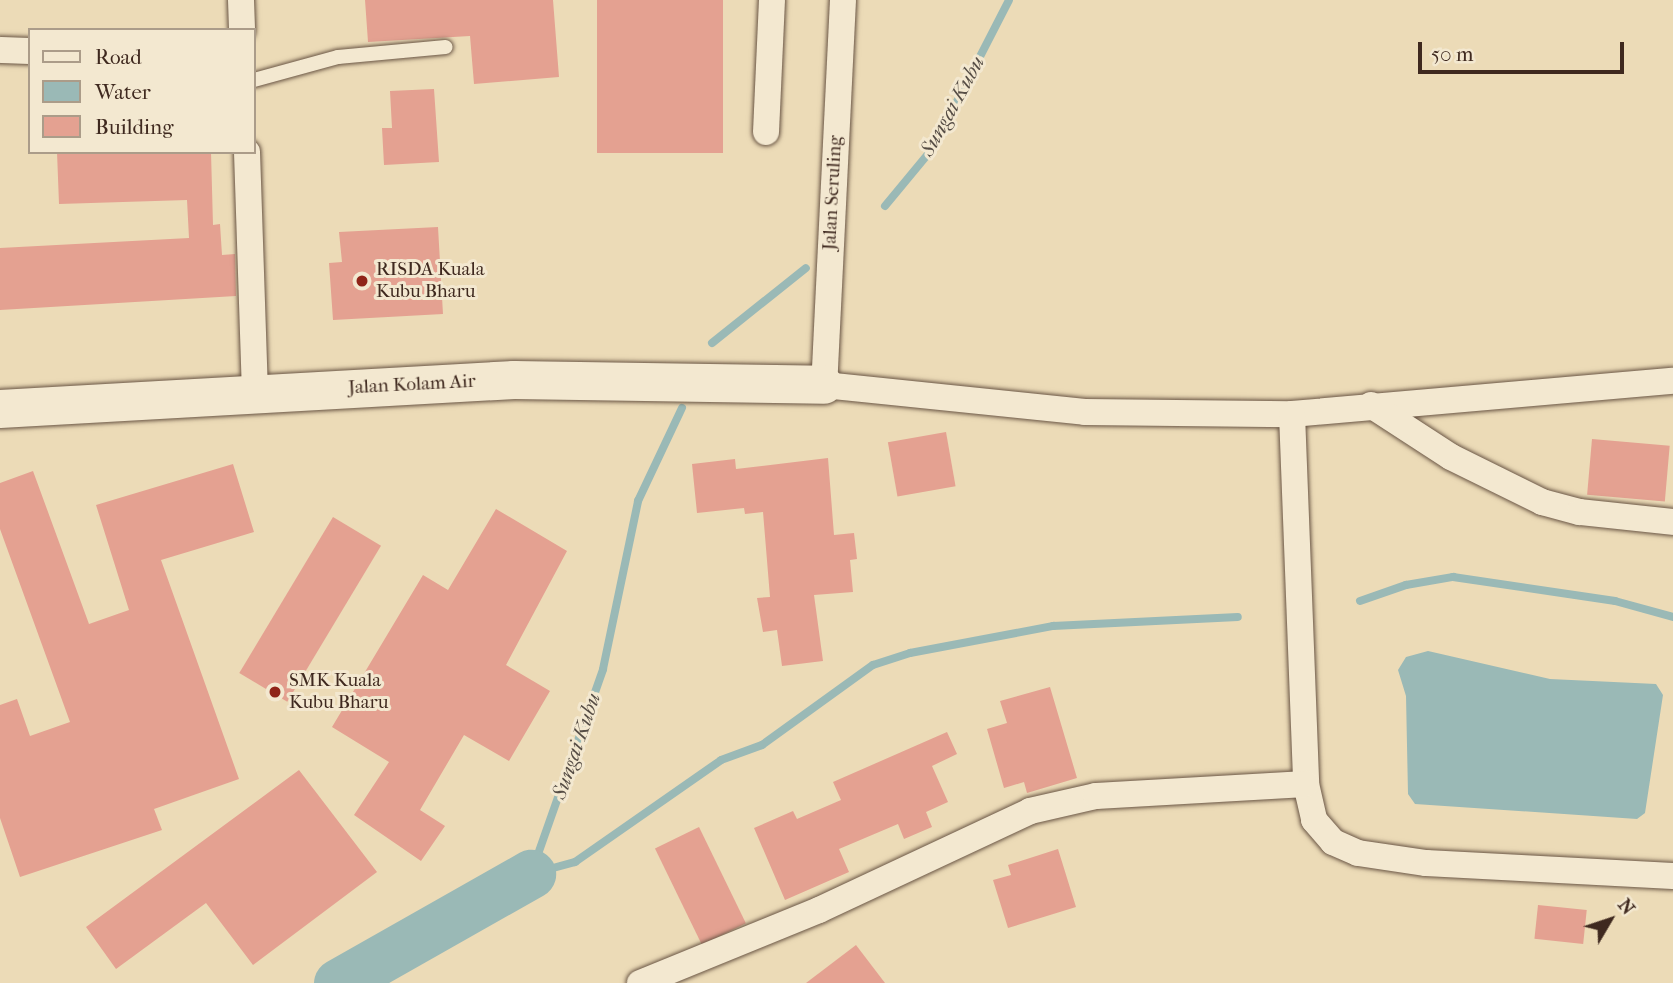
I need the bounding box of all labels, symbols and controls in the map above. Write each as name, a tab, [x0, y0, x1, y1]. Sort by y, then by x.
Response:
legend	[28, 28, 256, 154]
scale bar	[1421, 28, 1628, 72]
text: 50 m	[1431, 42, 1474, 66]
text: Road	[95, 45, 142, 69]
water label: Sungai Kubu	[914, 51, 990, 161]
text: Water	[95, 80, 151, 104]
text: Building	[95, 115, 173, 139]
street label: Jalan Seruling	[819, 135, 847, 251]
place label: RISDA Kuala Kubu Bharu	[376, 259, 484, 303]
marker: RISDA Kuala Kubu Bharu	[354, 273, 370, 289]
street label: Jalan Kolam Air	[348, 370, 476, 400]
place label: SMK Kuala Kubu Bharu	[289, 670, 388, 714]
marker: SMK Kuala Kubu Bharu	[267, 684, 283, 700]
water label: Sungai Kubu	[546, 690, 606, 802]
north arrow	[1575, 885, 1645, 955]
text: N	[1613, 894, 1639, 919]

